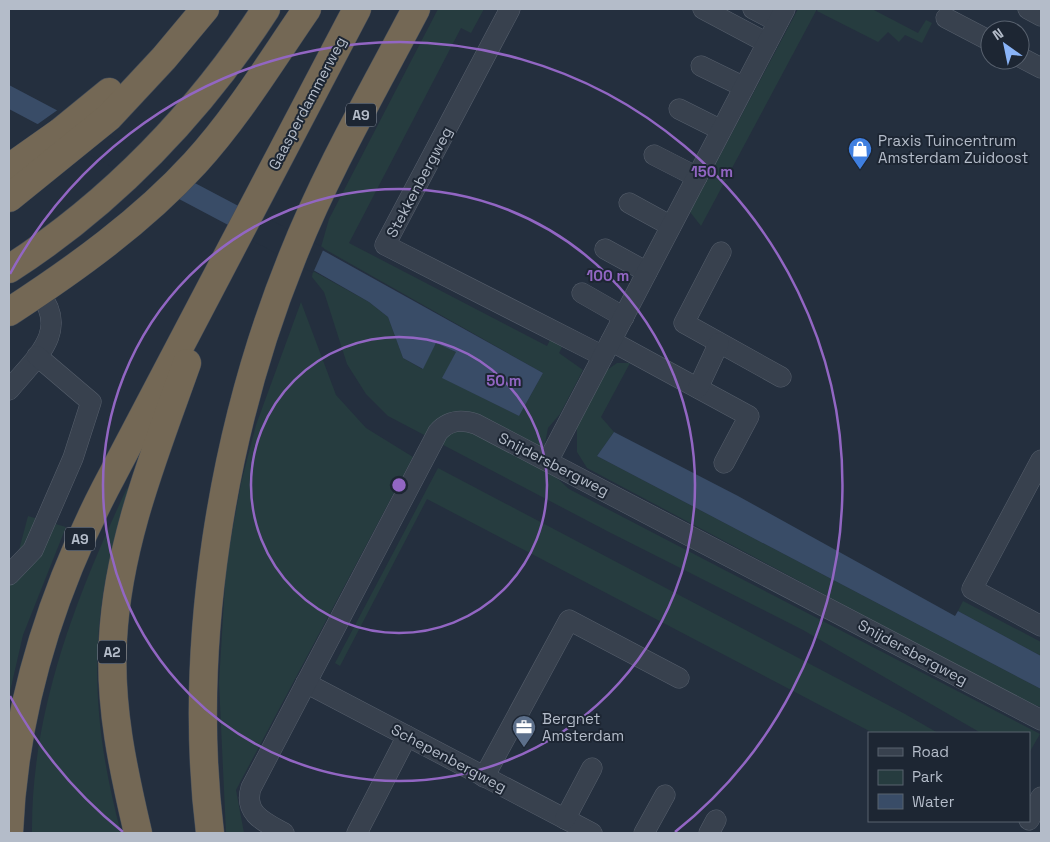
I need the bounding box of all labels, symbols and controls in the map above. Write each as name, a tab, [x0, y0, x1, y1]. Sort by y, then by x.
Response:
north arrow	[980, 20, 1030, 70]
text: N	[989, 24, 1007, 44]
street label: Gaasperdammerweg	[264, 33, 350, 173]
road number: A9	[346, 104, 376, 126]
street label: Stekkenbergweg	[382, 123, 456, 241]
place label: Praxis Tuincentrum Amsterdam Zuidoost	[878, 131, 1028, 167]
shop icon: Praxis Tuincentrum Amsterdam Zuidoost	[847, 136, 873, 170]
text: 150 m	[691, 162, 733, 181]
text: 100 m	[587, 266, 629, 285]
text: 50 m	[486, 371, 522, 390]
street label: Snijdersbergweg	[495, 428, 613, 500]
centre of rings	[390, 476, 408, 494]
road number: A9	[65, 528, 95, 550]
street label: Snijdersbergweg	[855, 615, 971, 689]
road number: A2	[98, 640, 126, 664]
place label: Bergnet Amsterdam	[542, 709, 624, 745]
office icon: Bergnet Amsterdam	[511, 714, 537, 748]
street label: Schepenbergweg	[388, 720, 510, 796]
legend	[868, 732, 1030, 822]
text: Road	[912, 742, 949, 761]
text: Park	[912, 767, 943, 786]
text: Water	[912, 792, 955, 811]

